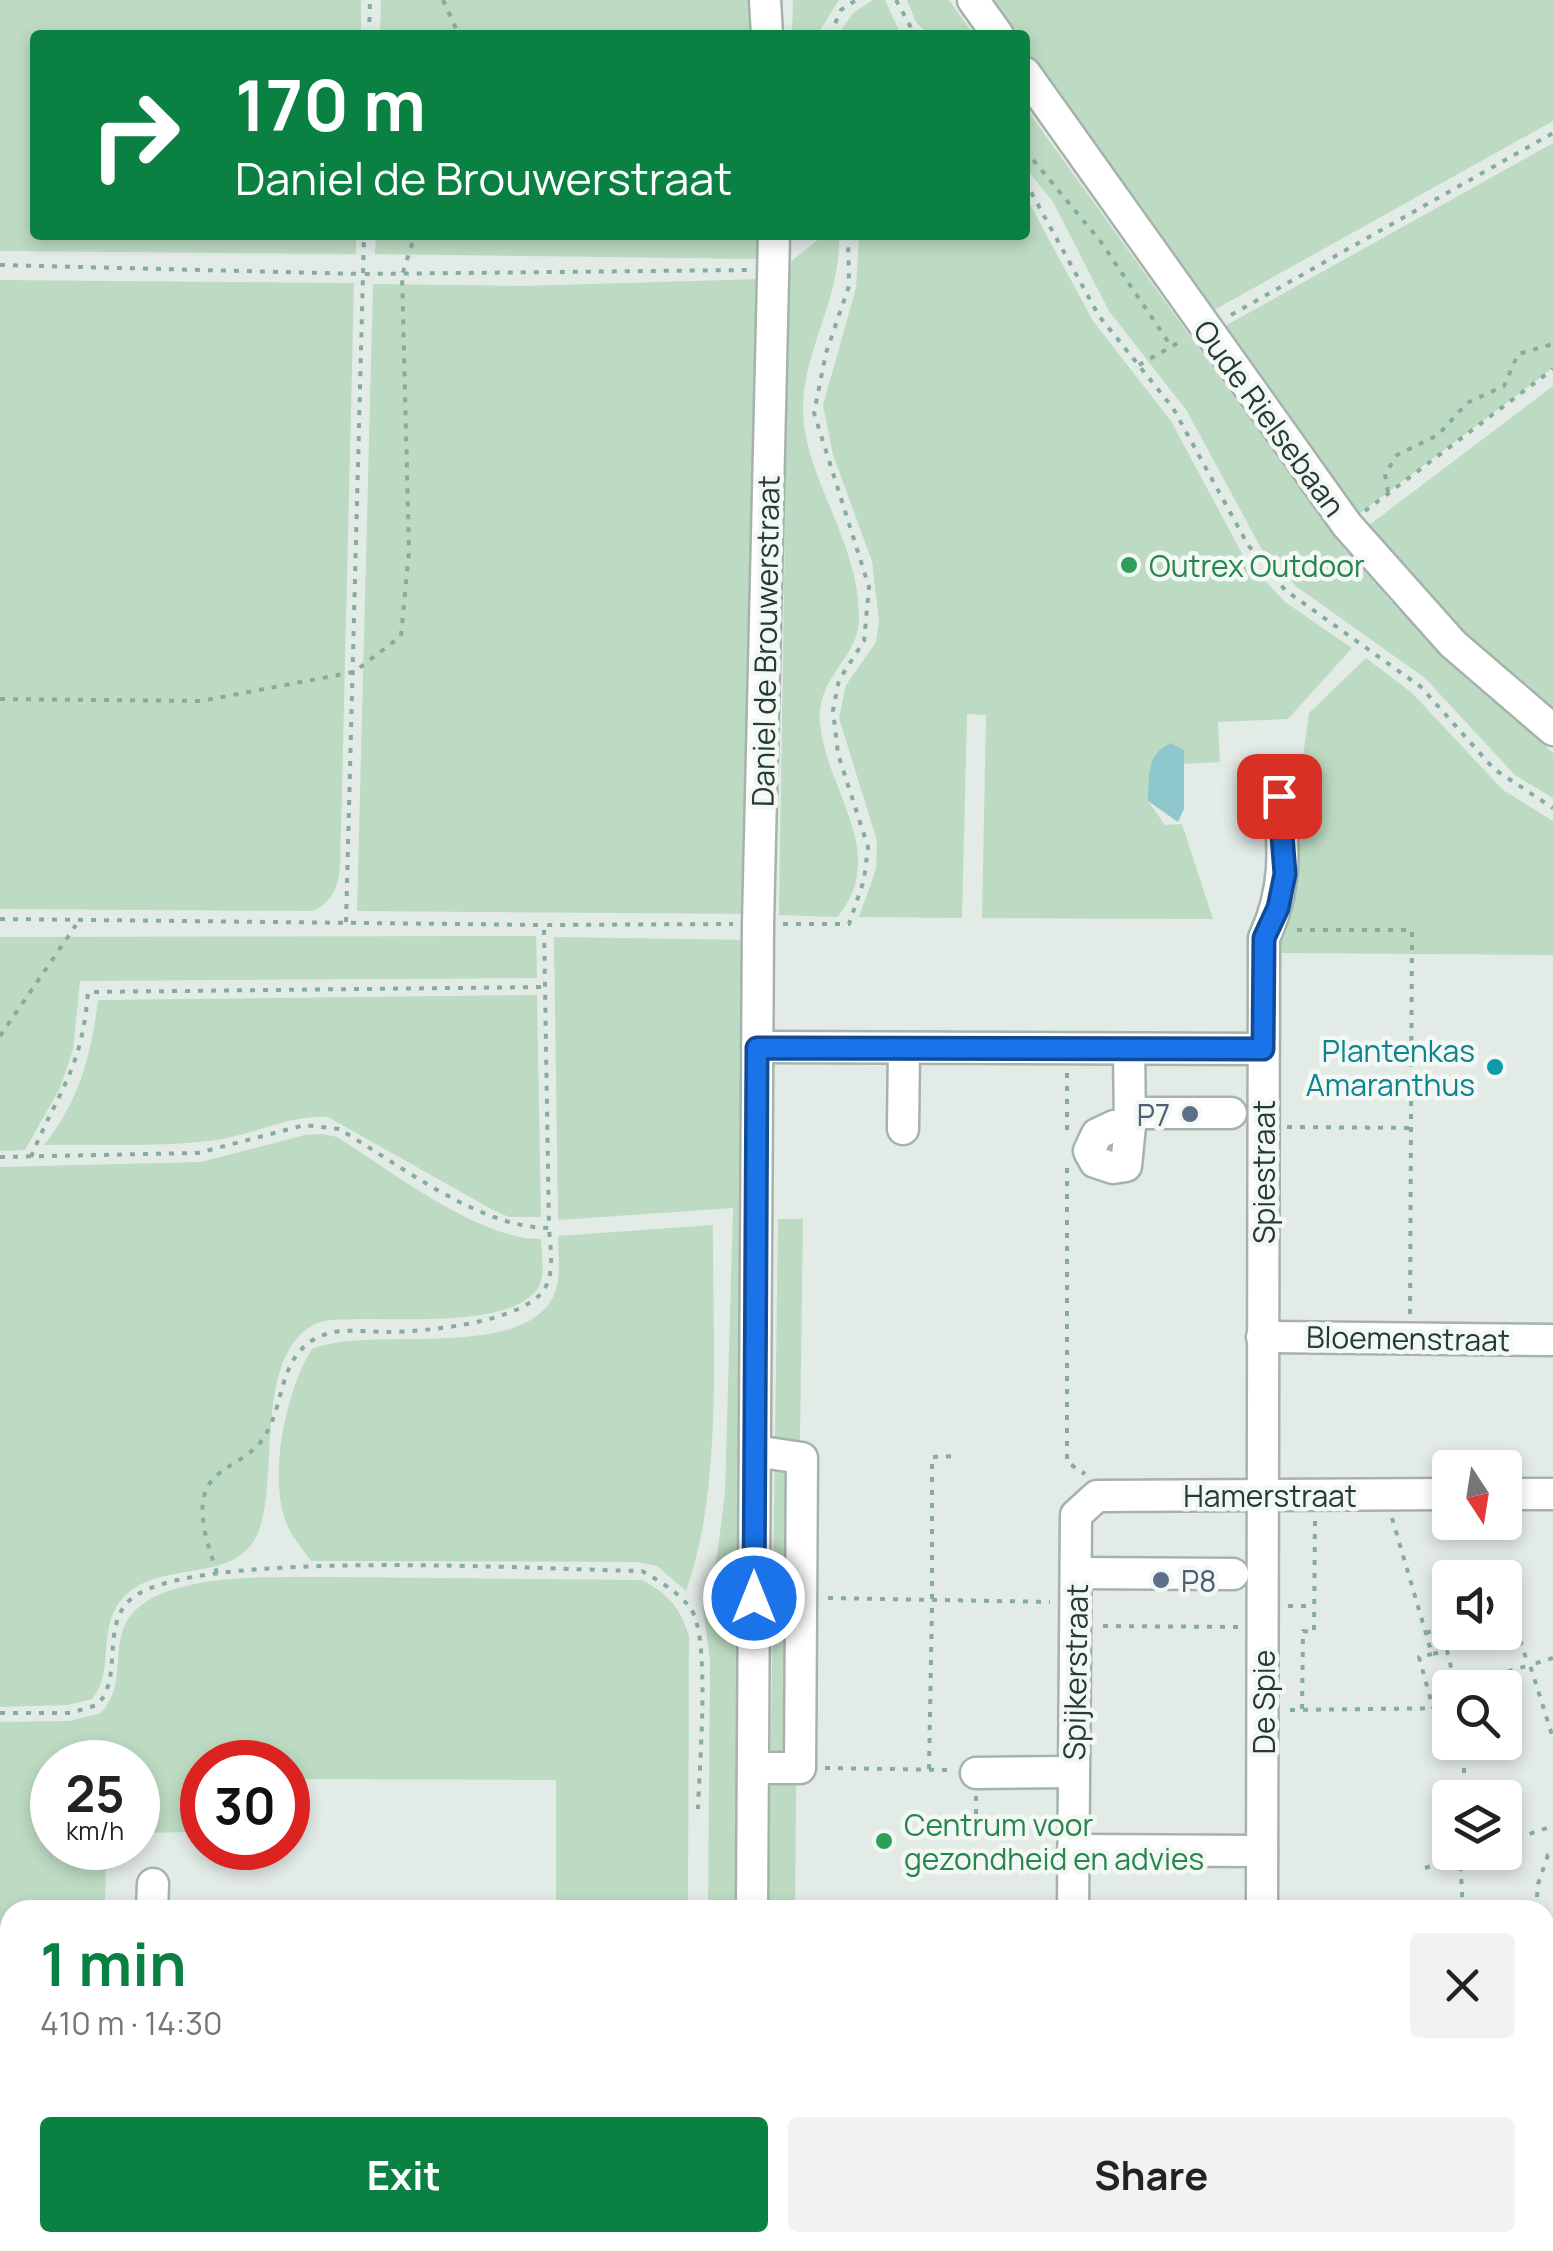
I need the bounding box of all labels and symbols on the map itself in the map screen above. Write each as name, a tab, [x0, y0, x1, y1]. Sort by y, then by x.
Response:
street label: Oude Rielsebaan	[1185, 311, 1355, 525]
street label: Daniel de Brouwerstraat	[742, 475, 788, 807]
place label: Outrex Outdoor	[1149, 545, 1365, 586]
marker: Outrex Outdoor	[1118, 554, 1140, 576]
pin	[1237, 754, 1322, 839]
place label: Plantenkas Amaranthus	[1306, 1030, 1475, 1105]
marker: Plantenkas Amaranthus	[1484, 1056, 1506, 1078]
place label: P7	[1137, 1094, 1170, 1135]
street label: Spiestraat	[1243, 1100, 1284, 1244]
marker: P7	[1179, 1103, 1201, 1125]
street label: Bloemenstraat	[1306, 1316, 1510, 1360]
north arrow	[1432, 1450, 1522, 1540]
street label: Hamerstraat	[1183, 1475, 1357, 1516]
position arrow	[702, 1546, 806, 1650]
place label: P8	[1181, 1560, 1217, 1601]
marker: P8	[1150, 1569, 1172, 1591]
street label: Spijkerstraat	[1053, 1583, 1097, 1761]
street label: De Spie	[1243, 1650, 1284, 1754]
speed limit sign: 30	[180, 1740, 310, 1870]
place label: Centrum voor gezondheid en advies	[904, 1804, 1204, 1879]
marker: Centrum voor gezondheid en advies	[873, 1830, 895, 1852]

